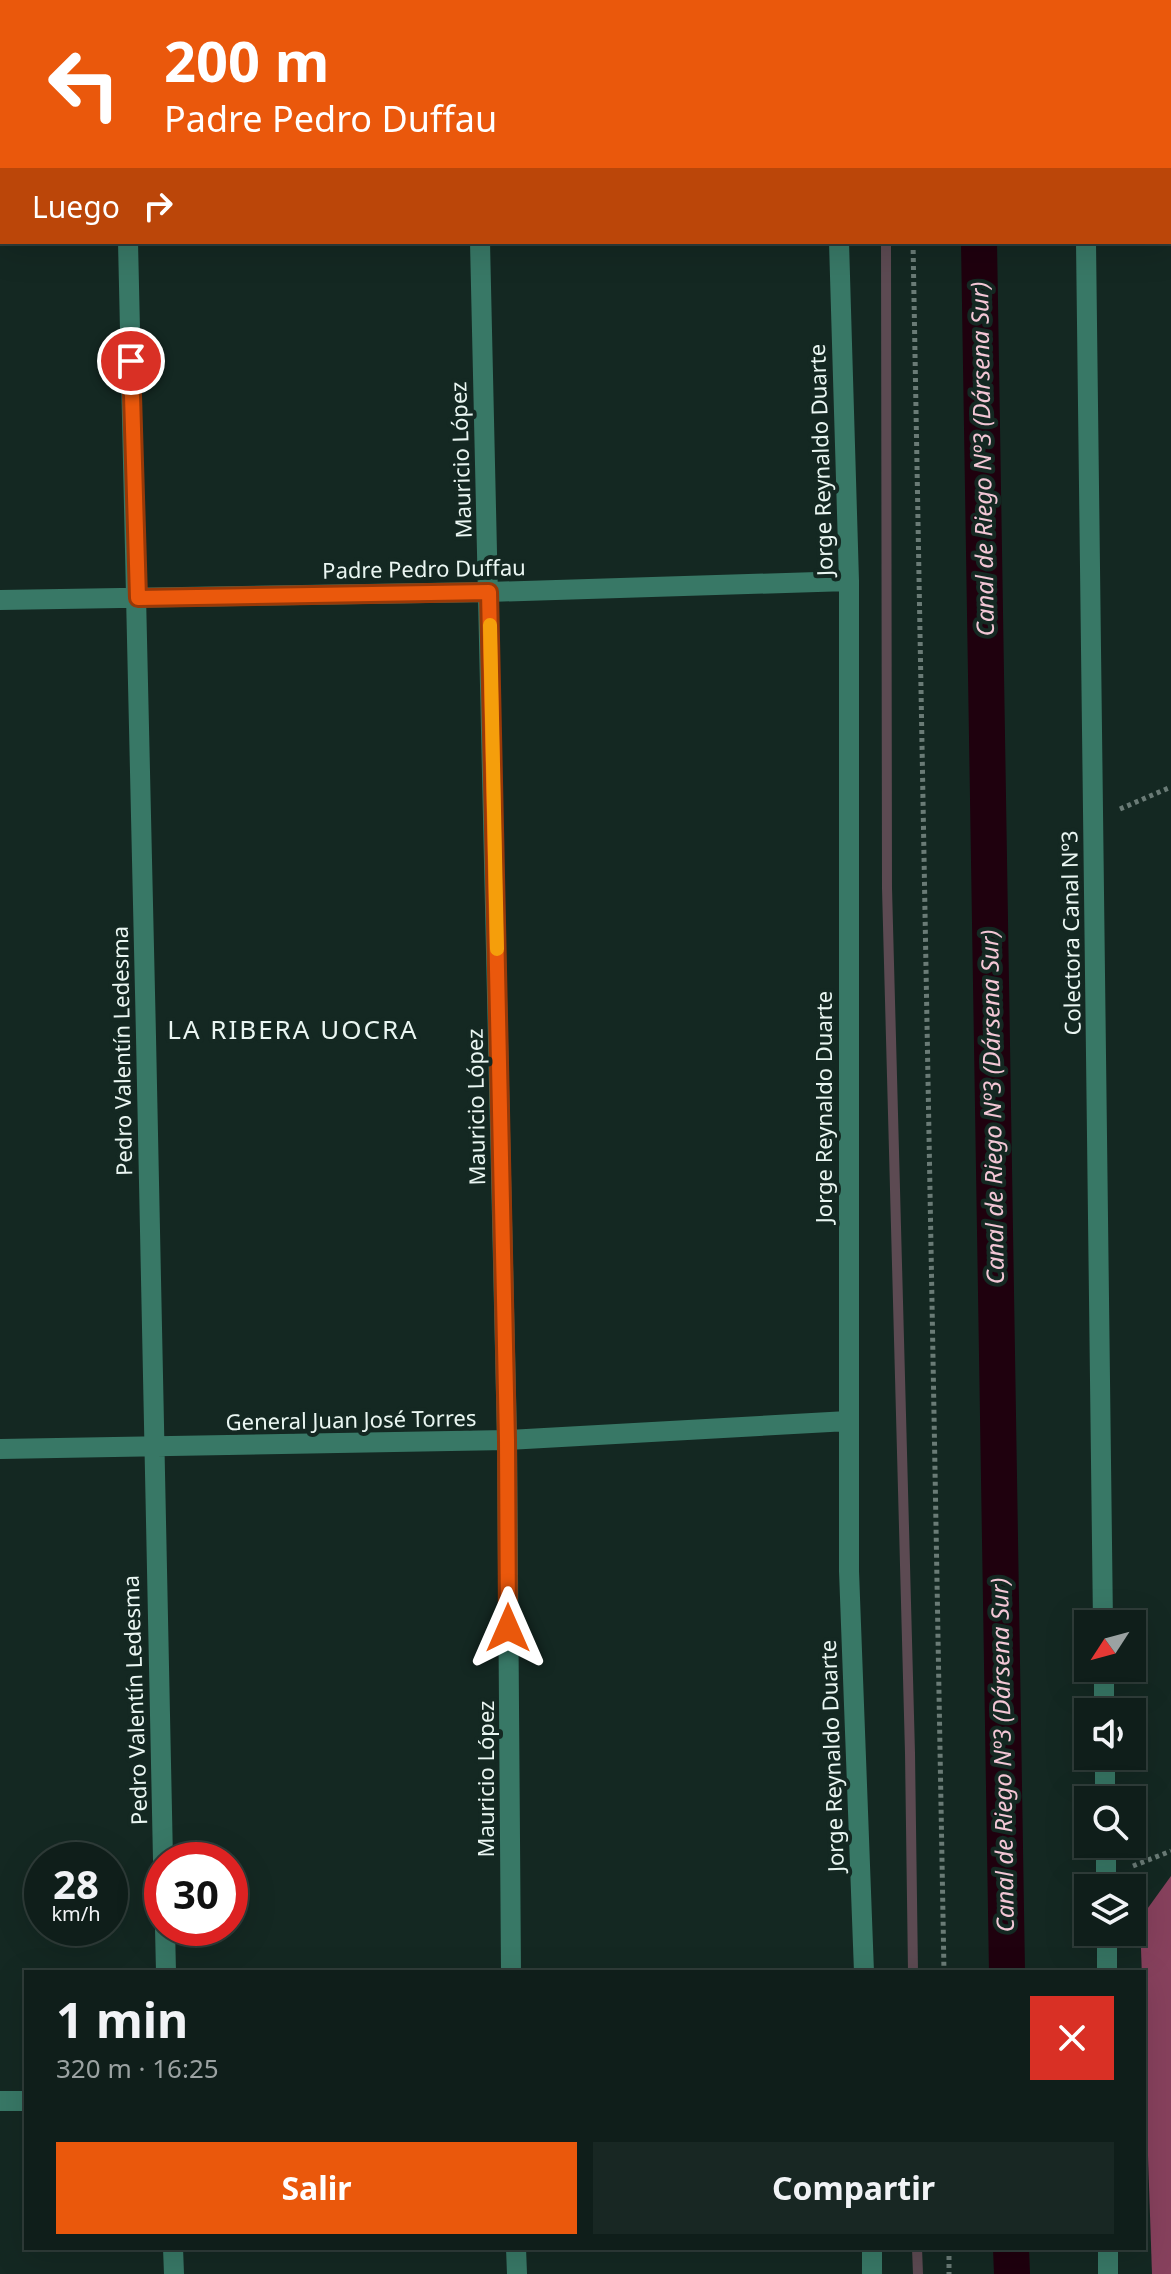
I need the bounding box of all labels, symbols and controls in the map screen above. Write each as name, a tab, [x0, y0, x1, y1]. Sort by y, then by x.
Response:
text: 200 m	[164, 22, 329, 98]
icon: left	[32, 32, 136, 136]
text: Padre Pedro Duffau	[164, 94, 497, 143]
icon: right	[136, 184, 180, 228]
text: Luego	[32, 186, 120, 227]
water label: Canal de Riego Nº3 (Dársena Sur)	[962, 281, 1001, 637]
pin	[97, 327, 165, 395]
icon: arrive	[109, 339, 153, 383]
street label: Jorge Reynaldo Duarte	[801, 343, 839, 579]
street label: Mauricio López	[442, 381, 478, 539]
street label: Padre Pedro Duffau	[322, 551, 526, 585]
street label: Colectora Canal Nº3	[1053, 830, 1087, 1036]
street label: Pedro Valentín Ledesma	[104, 926, 138, 1176]
water label: Canal de Riego Nº3 (Dársena Sur)	[972, 929, 1011, 1285]
street label: Jorge Reynaldo Duarte	[808, 991, 838, 1225]
district label: LA RIBERA UOCRA	[167, 1011, 419, 1047]
street label: Mauricio López	[459, 1028, 491, 1186]
street label: General Juan José Torres	[225, 1402, 477, 1436]
street label: Pedro Valentín Ledesma	[115, 1575, 153, 1825]
water label: Canal de Riego Nº3 (Dársena Sur)	[982, 1577, 1021, 1933]
position arrow	[466, 1586, 550, 1670]
north arrow	[1074, 1610, 1146, 1682]
map controls	[1074, 1610, 1146, 1946]
street label: Jorge Reynaldo Duarte	[812, 1639, 850, 1875]
button: sound	[1074, 1698, 1146, 1770]
street label: Mauricio López	[470, 1701, 500, 1857]
button: search	[1074, 1786, 1146, 1858]
speed limit sign: 30	[144, 1842, 248, 1946]
text: 28	[53, 1856, 99, 1911]
button: layers	[1074, 1874, 1146, 1946]
text: km/h	[51, 1900, 101, 1927]
text: 1 min	[56, 1987, 188, 2052]
button: close	[1030, 1996, 1114, 2080]
text: 320 m · 16:25	[56, 2050, 219, 2086]
button: Salir	[56, 2142, 577, 2234]
button: Compartir	[593, 2142, 1114, 2234]

